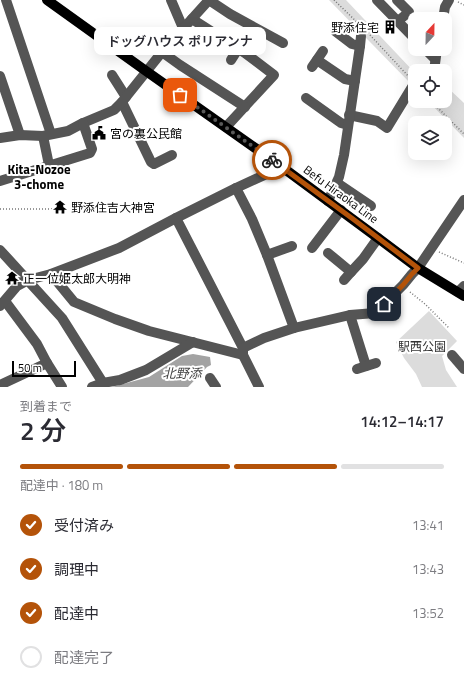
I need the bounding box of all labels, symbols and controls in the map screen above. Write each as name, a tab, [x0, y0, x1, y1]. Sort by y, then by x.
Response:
north arrow	[408, 12, 452, 56]
map controls	[408, 12, 452, 160]
place label: 野添住宅	[331, 18, 379, 37]
building icon: 野添住宅	[382, 19, 398, 35]
callout: ドッグハウス ポリアンナ	[94, 27, 266, 55]
text: ドッグハウス ポリアンナ	[107, 31, 253, 51]
button: locate	[408, 64, 452, 108]
pin	[163, 78, 197, 112]
icon: bag	[169, 84, 191, 106]
button: layers	[408, 116, 452, 160]
place label: 宮の裏公民館	[110, 124, 182, 143]
public building icon: 宮の裏公民館	[91, 125, 107, 141]
courier	[252, 140, 292, 180]
icon: bike	[261, 149, 283, 171]
district label: Kita-Nozoe 3-chome	[7, 159, 71, 194]
street label: Befu Hiraoka Line	[299, 160, 383, 228]
place label: 野添住吉大神宮	[71, 198, 155, 217]
temple icon: 野添住吉大神宮	[52, 199, 68, 215]
place label: 正一位姫太郎大明神	[23, 269, 131, 288]
temple icon: 正一位姫太郎大明神	[4, 270, 20, 286]
pin	[367, 287, 401, 321]
icon: home	[373, 293, 395, 315]
park label: 駅西公園	[398, 337, 446, 356]
scale bar	[12, 359, 76, 378]
text: 50 m	[18, 360, 42, 376]
water label: 北野添	[162, 363, 203, 383]
text: 到着まで	[20, 396, 72, 416]
text: 14:12–14:17	[360, 410, 444, 433]
text: 2 分	[20, 411, 66, 450]
text: 配達中 · 180 m	[20, 475, 103, 495]
icon: check	[20, 514, 42, 536]
text: 受付済み	[54, 514, 114, 537]
text: 13:41	[412, 515, 444, 535]
icon: check	[20, 558, 42, 580]
text: 調理中	[54, 558, 99, 581]
text: 13:43	[412, 559, 444, 579]
icon: check	[20, 602, 42, 624]
text: 配達中	[54, 602, 99, 625]
text: 13:52	[412, 603, 444, 623]
text: 配達完了	[54, 646, 114, 669]

